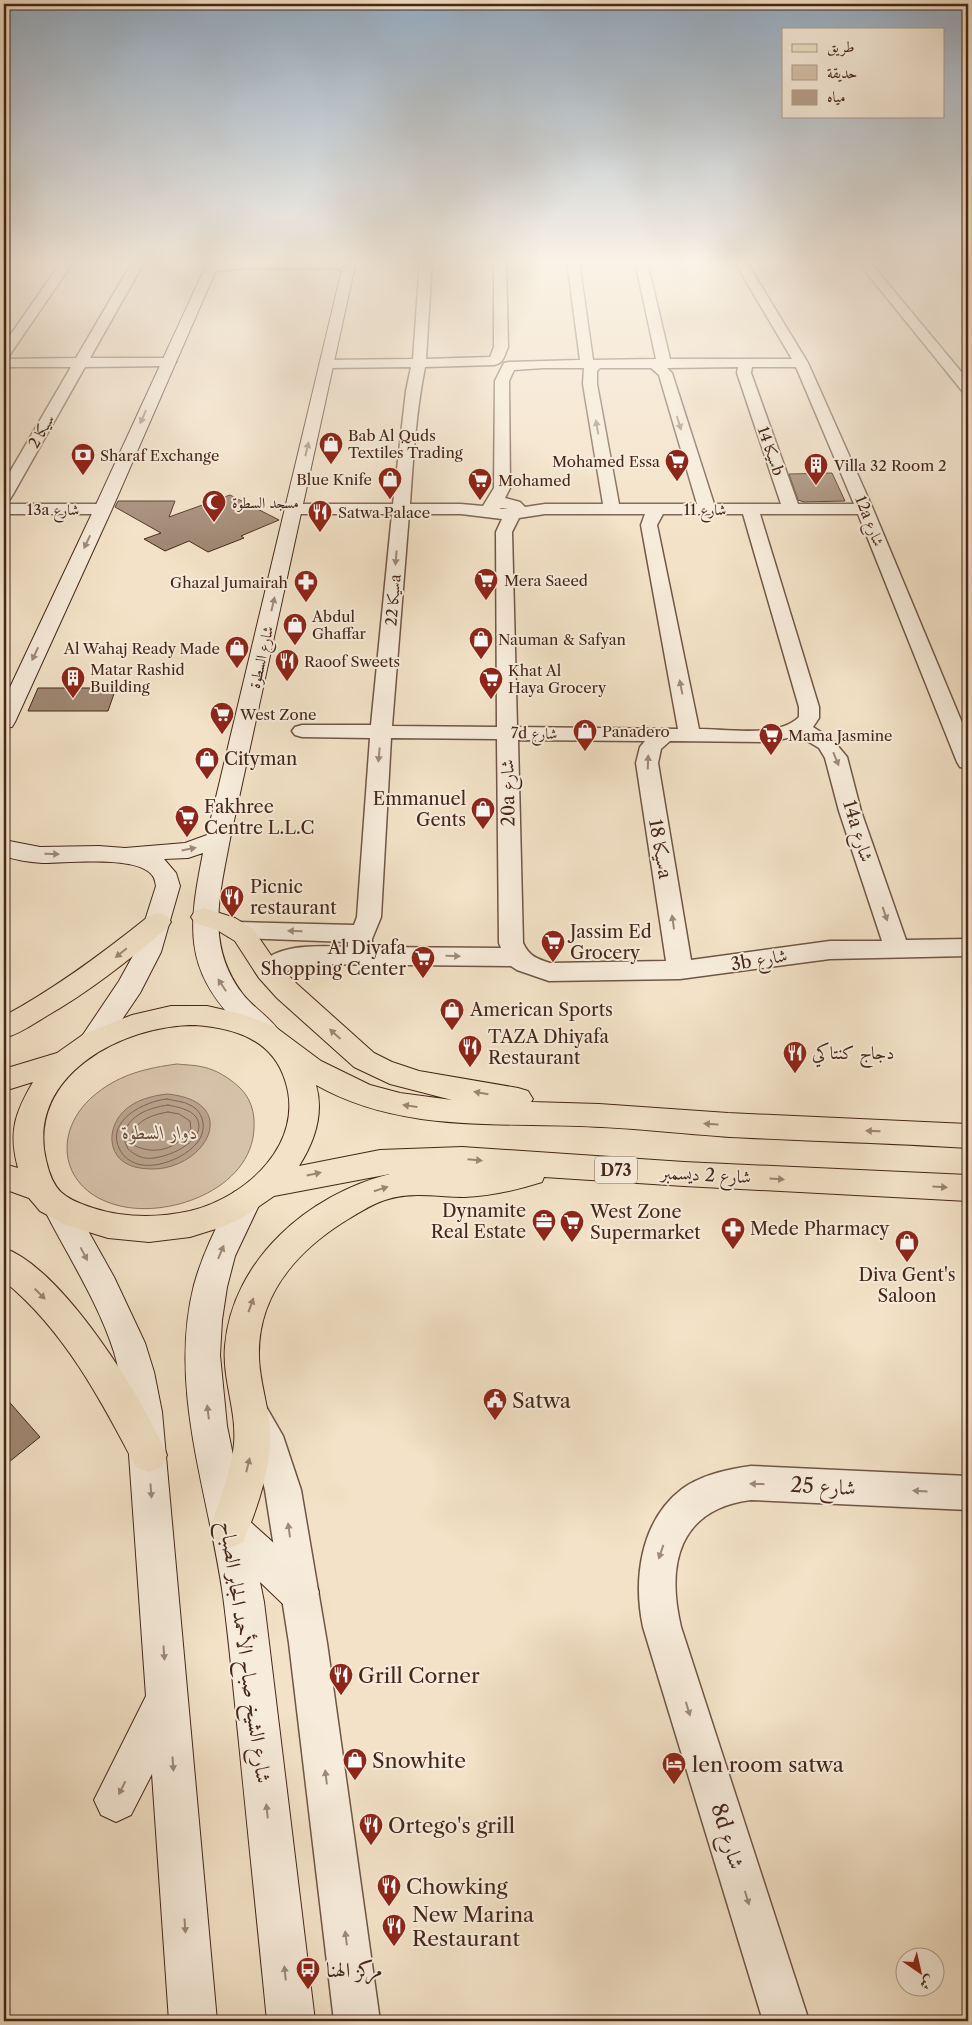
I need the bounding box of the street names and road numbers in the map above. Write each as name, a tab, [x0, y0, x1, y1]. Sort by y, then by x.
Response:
street label: سيكا 2	[24, 411, 58, 451]
street label: سيكا 14b	[754, 424, 788, 478]
street label: 12a شارع	[848, 493, 889, 550]
street label: 13a شارع	[27, 500, 79, 523]
street label: شارع 11	[684, 500, 726, 523]
street label: سيكا 22a	[381, 573, 405, 627]
street label: شارع السطوة	[245, 624, 281, 691]
street label: 7d شارع	[510, 723, 557, 747]
street label: 20a شارع	[496, 759, 524, 827]
street label: 14a شارع	[834, 798, 878, 866]
street label: سيكا 18a	[644, 818, 676, 881]
street label: 3b شارع	[729, 944, 790, 980]
road number: D73	[595, 1156, 637, 1184]
street label: شارع 2 ديسمبر	[658, 1162, 752, 1192]
street label: شارع 25	[789, 1472, 856, 1506]
street label: شارع الشيخ صباح الأحمد الجابر الصباح	[208, 1519, 279, 1786]
street label: 8d شارع	[700, 1800, 750, 1874]

